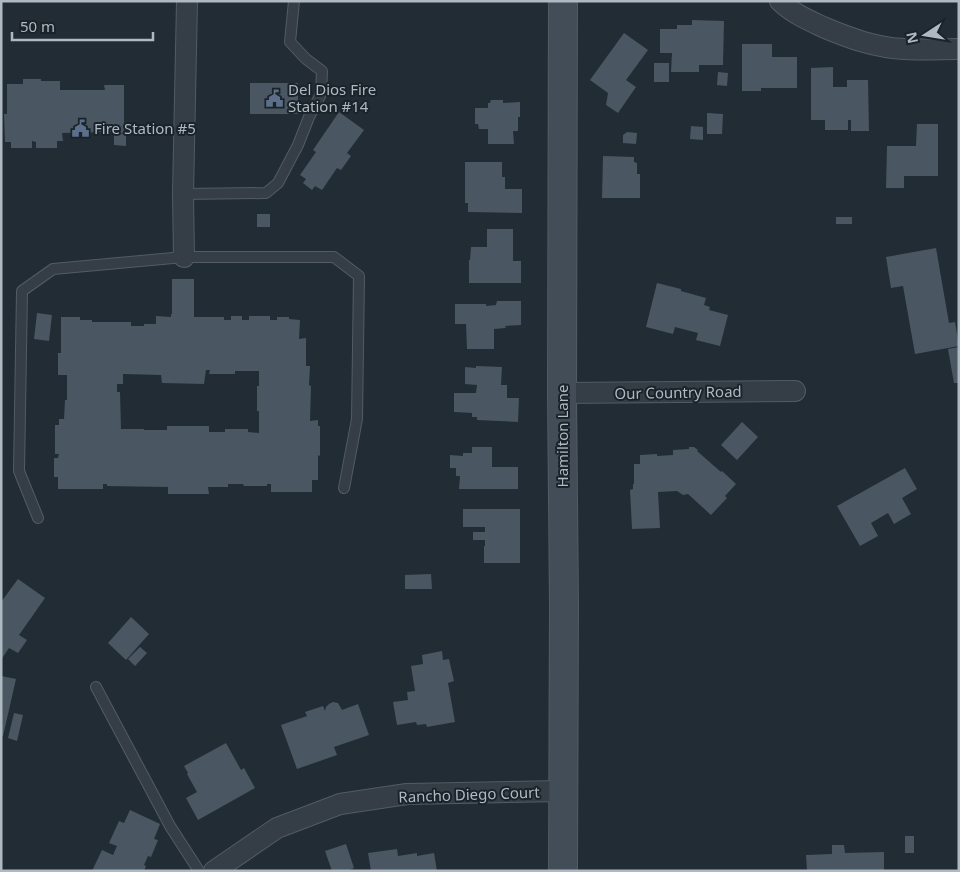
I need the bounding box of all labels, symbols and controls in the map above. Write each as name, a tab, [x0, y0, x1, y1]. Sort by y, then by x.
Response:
scale bar	[12, 10, 154, 42]
north arrow	[900, 10, 950, 60]
text: 50 m	[20, 16, 55, 36]
text: N	[901, 30, 922, 45]
place label: Del Dios Fire Station #14	[288, 79, 376, 116]
public building icon: Del Dios Fire Station #14	[264, 88, 284, 108]
public building icon: Fire Station #5	[70, 118, 90, 138]
place label: Fire Station #5	[94, 118, 196, 138]
street label: Our Country Road	[614, 381, 742, 403]
street label: Hamilton Lane	[552, 385, 572, 487]
street label: Rancho Diego Court	[398, 782, 541, 806]

